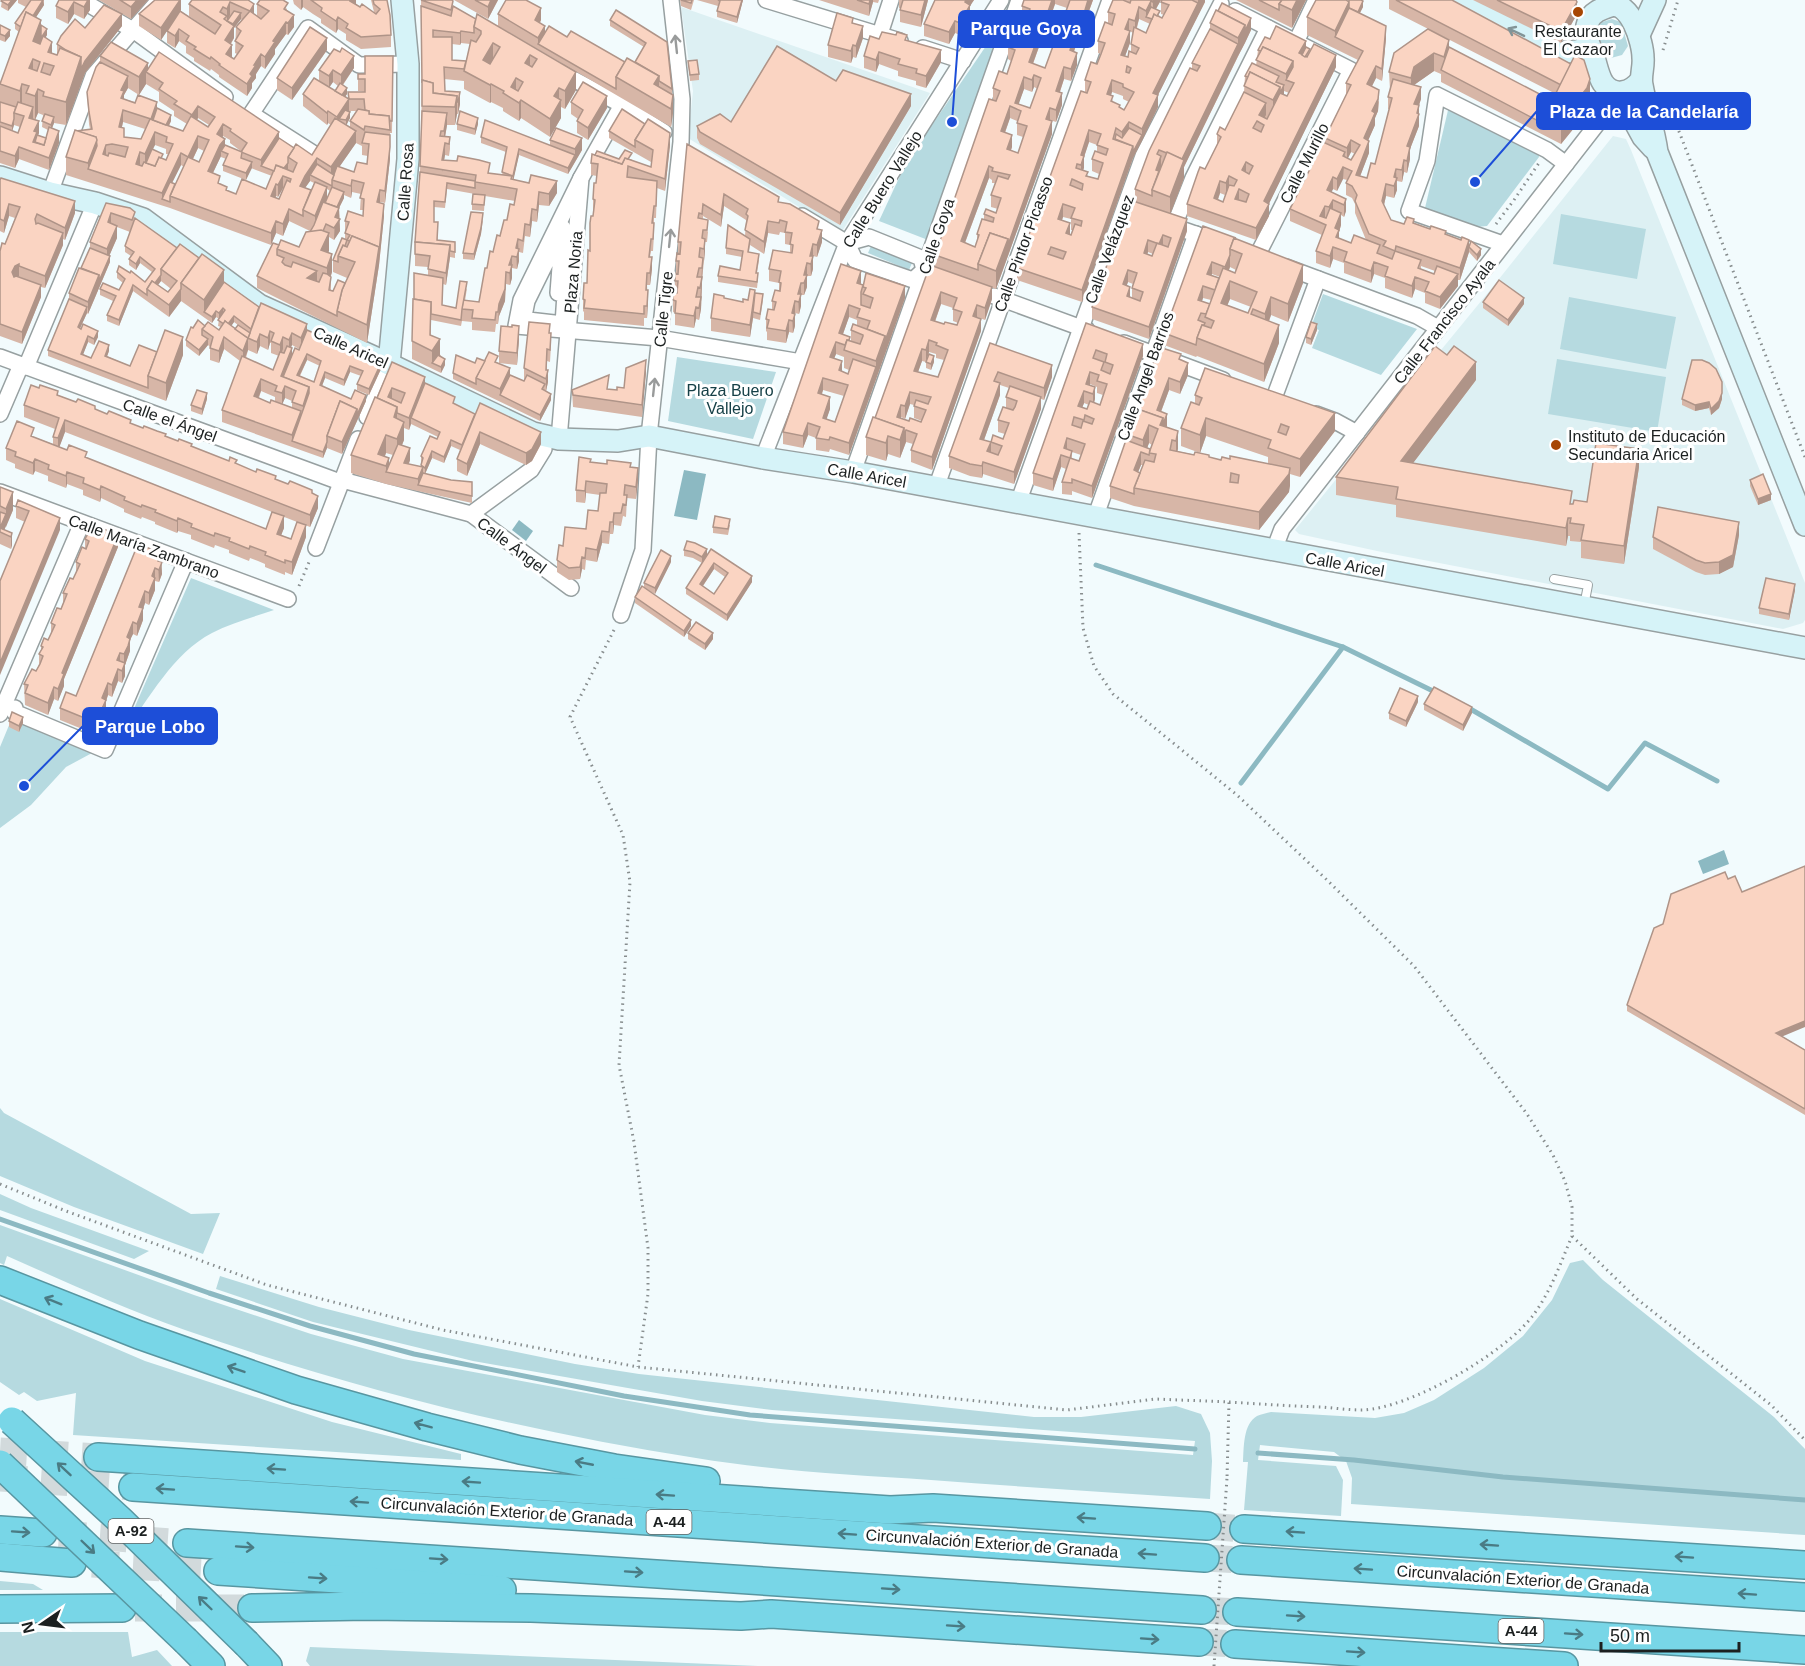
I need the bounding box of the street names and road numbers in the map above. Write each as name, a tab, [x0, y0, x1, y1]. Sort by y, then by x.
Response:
street label: Calle Murillo	[1277, 120, 1332, 206]
street label: Calle Buero Vallejo	[839, 127, 925, 251]
street label: Calle Rosa	[394, 142, 417, 222]
street label: Calle Pintor Picasso	[991, 174, 1056, 314]
street label: Calle Velázquez	[1082, 192, 1137, 306]
street label: Calle Goya	[916, 196, 957, 276]
street label: Plaza Noria	[561, 230, 586, 314]
street label: Calle Francisco Ayala	[1390, 255, 1498, 387]
street label: Calle Tigre	[651, 270, 676, 348]
street label: Calle Angel Barrios	[1114, 309, 1177, 443]
street label: Calle Aricel	[311, 323, 391, 371]
street label: Calle el Ángel	[121, 395, 219, 445]
street label: Calle Aricel	[826, 460, 908, 491]
street label: Calle María Zambrano	[66, 511, 222, 582]
street label: Calle Ángel	[474, 513, 550, 577]
street label: Calle Aricel	[1304, 549, 1386, 580]
street label: Circunvalación Exterior de Granada	[380, 1494, 634, 1529]
road number: A-44	[646, 1510, 692, 1534]
road number: A-92	[108, 1519, 154, 1543]
street label: Circunvalación Exterior de Granada	[865, 1526, 1119, 1561]
street label: Circunvalación Exterior de Granada	[1396, 1562, 1650, 1597]
road number: A-44	[1498, 1619, 1544, 1643]

